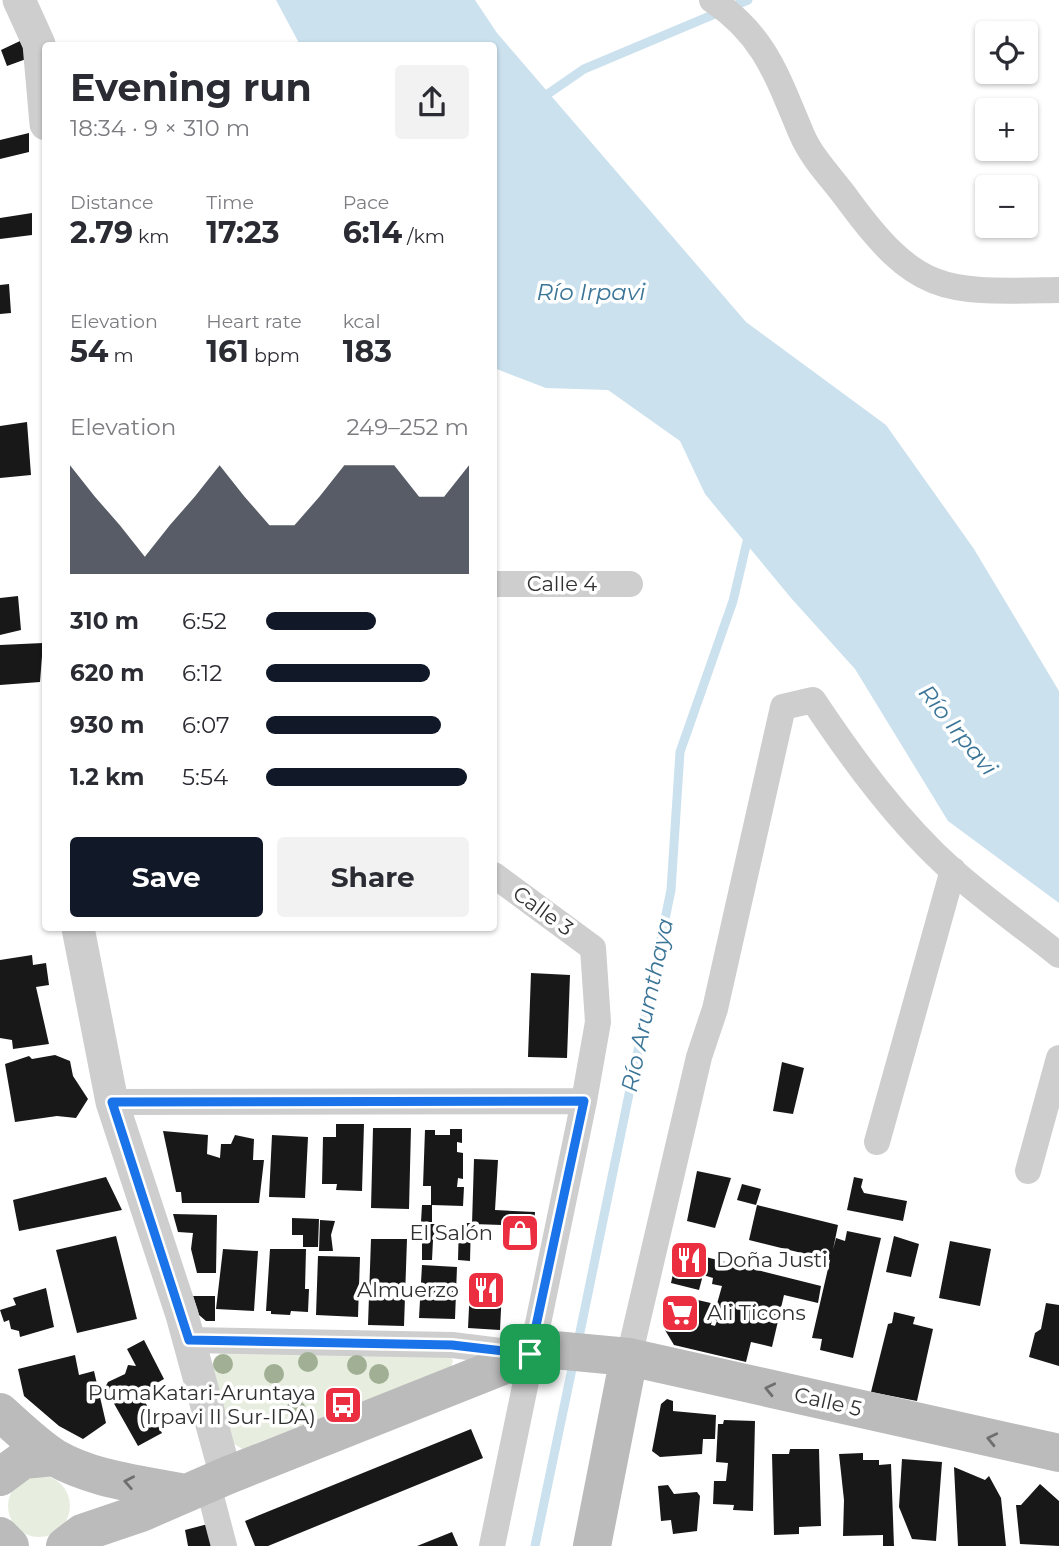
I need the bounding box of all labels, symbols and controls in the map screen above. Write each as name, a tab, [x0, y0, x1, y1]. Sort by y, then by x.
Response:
map controls	[975, 21, 1038, 238]
button: locate	[975, 21, 1038, 84]
text: Evening run	[70, 64, 312, 111]
button: share	[395, 65, 469, 139]
button: +	[975, 98, 1038, 161]
text: 18:34 · 9 × 310 m	[70, 114, 250, 142]
button: −	[975, 175, 1038, 238]
text: Distance	[70, 191, 153, 214]
text: Time	[206, 191, 254, 214]
text: Pace	[343, 191, 389, 214]
text: 2.79	[70, 214, 133, 251]
text: 17:23	[206, 214, 279, 251]
text: 6:14	[343, 214, 402, 251]
text: km	[133, 225, 169, 248]
text: /km	[402, 225, 445, 248]
water label: Río Irpavi	[536, 278, 646, 306]
text: Elevation	[70, 310, 158, 333]
text: Heart rate	[206, 310, 302, 333]
text: kcal	[343, 310, 381, 333]
text: 54	[70, 333, 109, 370]
text: 161	[206, 333, 249, 370]
text: 183	[343, 333, 392, 370]
text: m	[109, 344, 134, 367]
text: bpm	[249, 344, 300, 367]
text: Elevation	[70, 413, 176, 441]
text: 249–252 m	[347, 413, 469, 441]
street label: Calle 4	[527, 571, 597, 596]
text: 310 m	[70, 607, 139, 635]
text: 6:52	[182, 607, 227, 635]
text: 620 m	[70, 659, 144, 687]
text: 6:12	[182, 659, 222, 687]
water label: Río Irpavi	[913, 679, 1004, 782]
text: 930 m	[70, 711, 144, 739]
text: 6:07	[182, 711, 229, 739]
text: 1.2 km	[70, 763, 144, 791]
text: 5:54	[182, 763, 228, 791]
button: Save	[70, 837, 263, 917]
button: Share	[277, 837, 469, 917]
street label: Calle 3	[508, 880, 578, 941]
water label: Río Arumthaya	[615, 916, 679, 1094]
shop icon: El Salón	[499, 1212, 541, 1254]
place label: El Salón	[409, 1220, 493, 1245]
restaurant icon: Doña Justi	[668, 1239, 710, 1281]
place label: Doña Justi	[716, 1247, 828, 1272]
restaurant icon: Almuerzo	[465, 1269, 507, 1311]
place label: Almuerzo	[357, 1277, 459, 1302]
supermarket icon: Ali Ticons	[659, 1292, 701, 1334]
place label: Ali Ticons	[707, 1300, 806, 1325]
pin	[500, 1324, 560, 1384]
icon: arrive	[511, 1335, 549, 1373]
place label: PumaKatari-Aruntaya (Irpavi II Sur-IDA)	[88, 1380, 316, 1429]
street label: Calle 5	[792, 1382, 864, 1421]
one-way arrow	[764, 1383, 776, 1397]
bus stop icon: PumaKatari-Aruntaya (Irpavi II Sur-IDA)	[322, 1384, 364, 1426]
one-way arrow	[986, 1432, 998, 1447]
one-way arrow	[123, 1475, 135, 1490]

